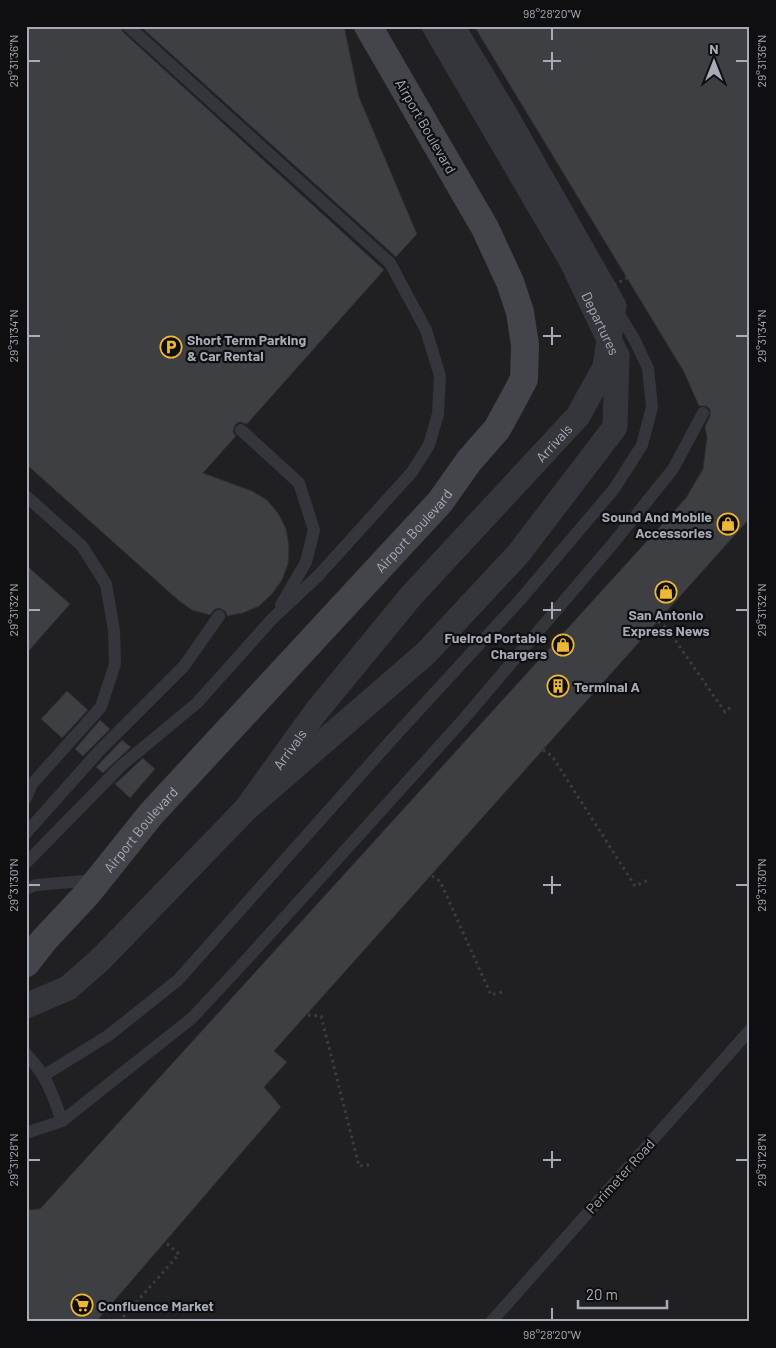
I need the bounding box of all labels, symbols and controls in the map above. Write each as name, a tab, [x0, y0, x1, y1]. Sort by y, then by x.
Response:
text: 98°28'20"W	[523, 6, 582, 20]
text: 29°31'36"N	[6, 35, 20, 87]
text: 29°31'36"N	[754, 35, 768, 87]
north arrow	[688, 38, 738, 88]
text: N	[709, 40, 719, 57]
street label: Airport Boulevard	[392, 76, 460, 176]
street label: Departures	[579, 289, 624, 358]
text: 29°31'34"N	[6, 309, 20, 363]
text: 29°31'34"N	[754, 309, 768, 363]
place label: Short Term Parking & Car Rental	[187, 331, 307, 364]
parking icon: Short Term Parking & Car Rental	[159, 335, 183, 359]
street label: Arrivals	[532, 420, 575, 465]
street label: Airport Boulevard	[371, 485, 455, 575]
place label: Sound And Mobile Accessories	[602, 508, 712, 541]
shop icon: Sound And Mobile Accessories	[716, 512, 740, 536]
shop icon: San Antonio Express News	[654, 580, 678, 604]
text: 29°31'32"N	[6, 583, 20, 637]
text: 29°31'32"N	[754, 583, 768, 637]
place label: San Antonio Express News	[622, 606, 710, 639]
place label: Fuelrod Portable Chargers	[444, 629, 547, 662]
shop icon: Fuelrod Portable Chargers	[551, 633, 575, 657]
building icon: Terminal A	[546, 674, 570, 698]
place label: Terminal A	[574, 678, 641, 695]
street label: Arrivals	[269, 725, 310, 773]
street label: Airport Boulevard	[99, 783, 181, 875]
text: 29°31'30"N	[6, 858, 20, 912]
text: 29°31'30"N	[754, 858, 768, 912]
text: 29°31'28"N	[6, 1133, 20, 1187]
text: 29°31'28"N	[754, 1133, 768, 1187]
street label: Perimeter Road	[582, 1135, 658, 1217]
scale bar	[578, 1278, 667, 1310]
text: 20 m	[586, 1285, 618, 1303]
supermarket icon: Confluence Market	[70, 1293, 94, 1317]
place label: Confluence Market	[98, 1297, 214, 1314]
text: 98°28'20"W	[523, 1327, 582, 1341]

